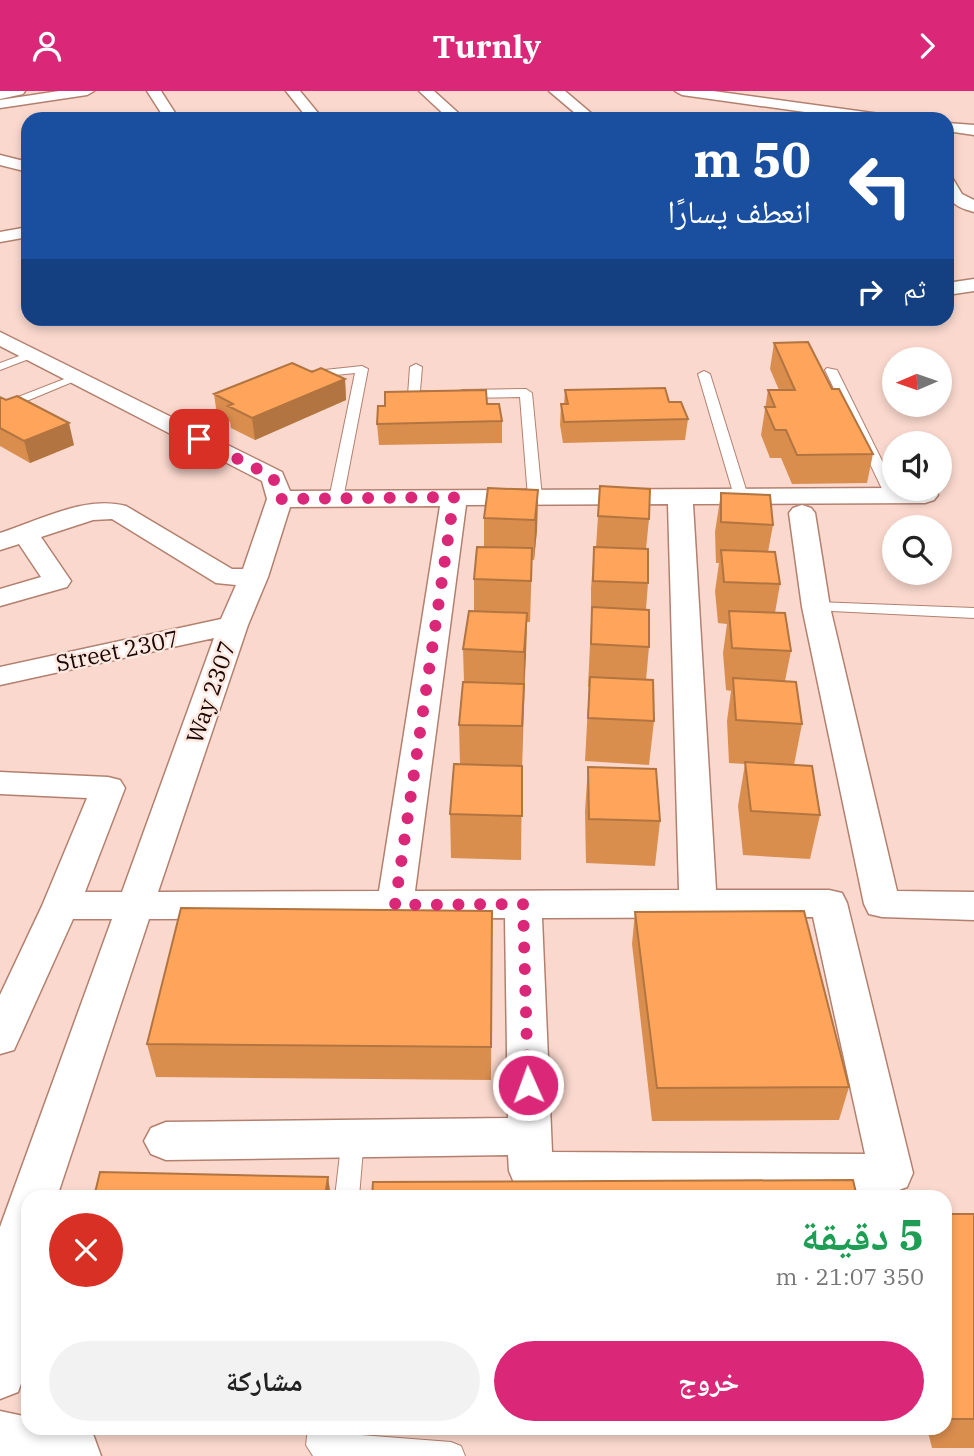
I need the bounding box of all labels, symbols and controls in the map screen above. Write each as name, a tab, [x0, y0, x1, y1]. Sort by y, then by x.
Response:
text: Turnly	[433, 25, 541, 67]
icon: person	[28, 27, 66, 65]
icon: forward	[908, 27, 946, 65]
text: 50 m	[693, 127, 811, 190]
icon: left	[835, 140, 926, 231]
text: انعطف يسارًا	[667, 190, 811, 232]
text: ثم	[903, 271, 926, 305]
icon: right	[851, 273, 889, 311]
north arrow	[882, 347, 952, 417]
map controls	[882, 347, 952, 585]
pin	[169, 409, 229, 469]
icon: arrive	[180, 420, 218, 458]
button: sound	[882, 431, 952, 501]
button: search	[882, 515, 952, 585]
street label: Street 2307	[53, 622, 181, 678]
street label: Way 2307	[179, 637, 241, 747]
position arrow	[491, 1048, 565, 1122]
text: 5 دقيقة	[801, 1207, 924, 1262]
button: close	[49, 1213, 123, 1287]
text: 350 m · 21:07	[775, 1261, 924, 1291]
button: مشاركة	[49, 1341, 480, 1421]
button: خروج	[494, 1341, 924, 1421]

